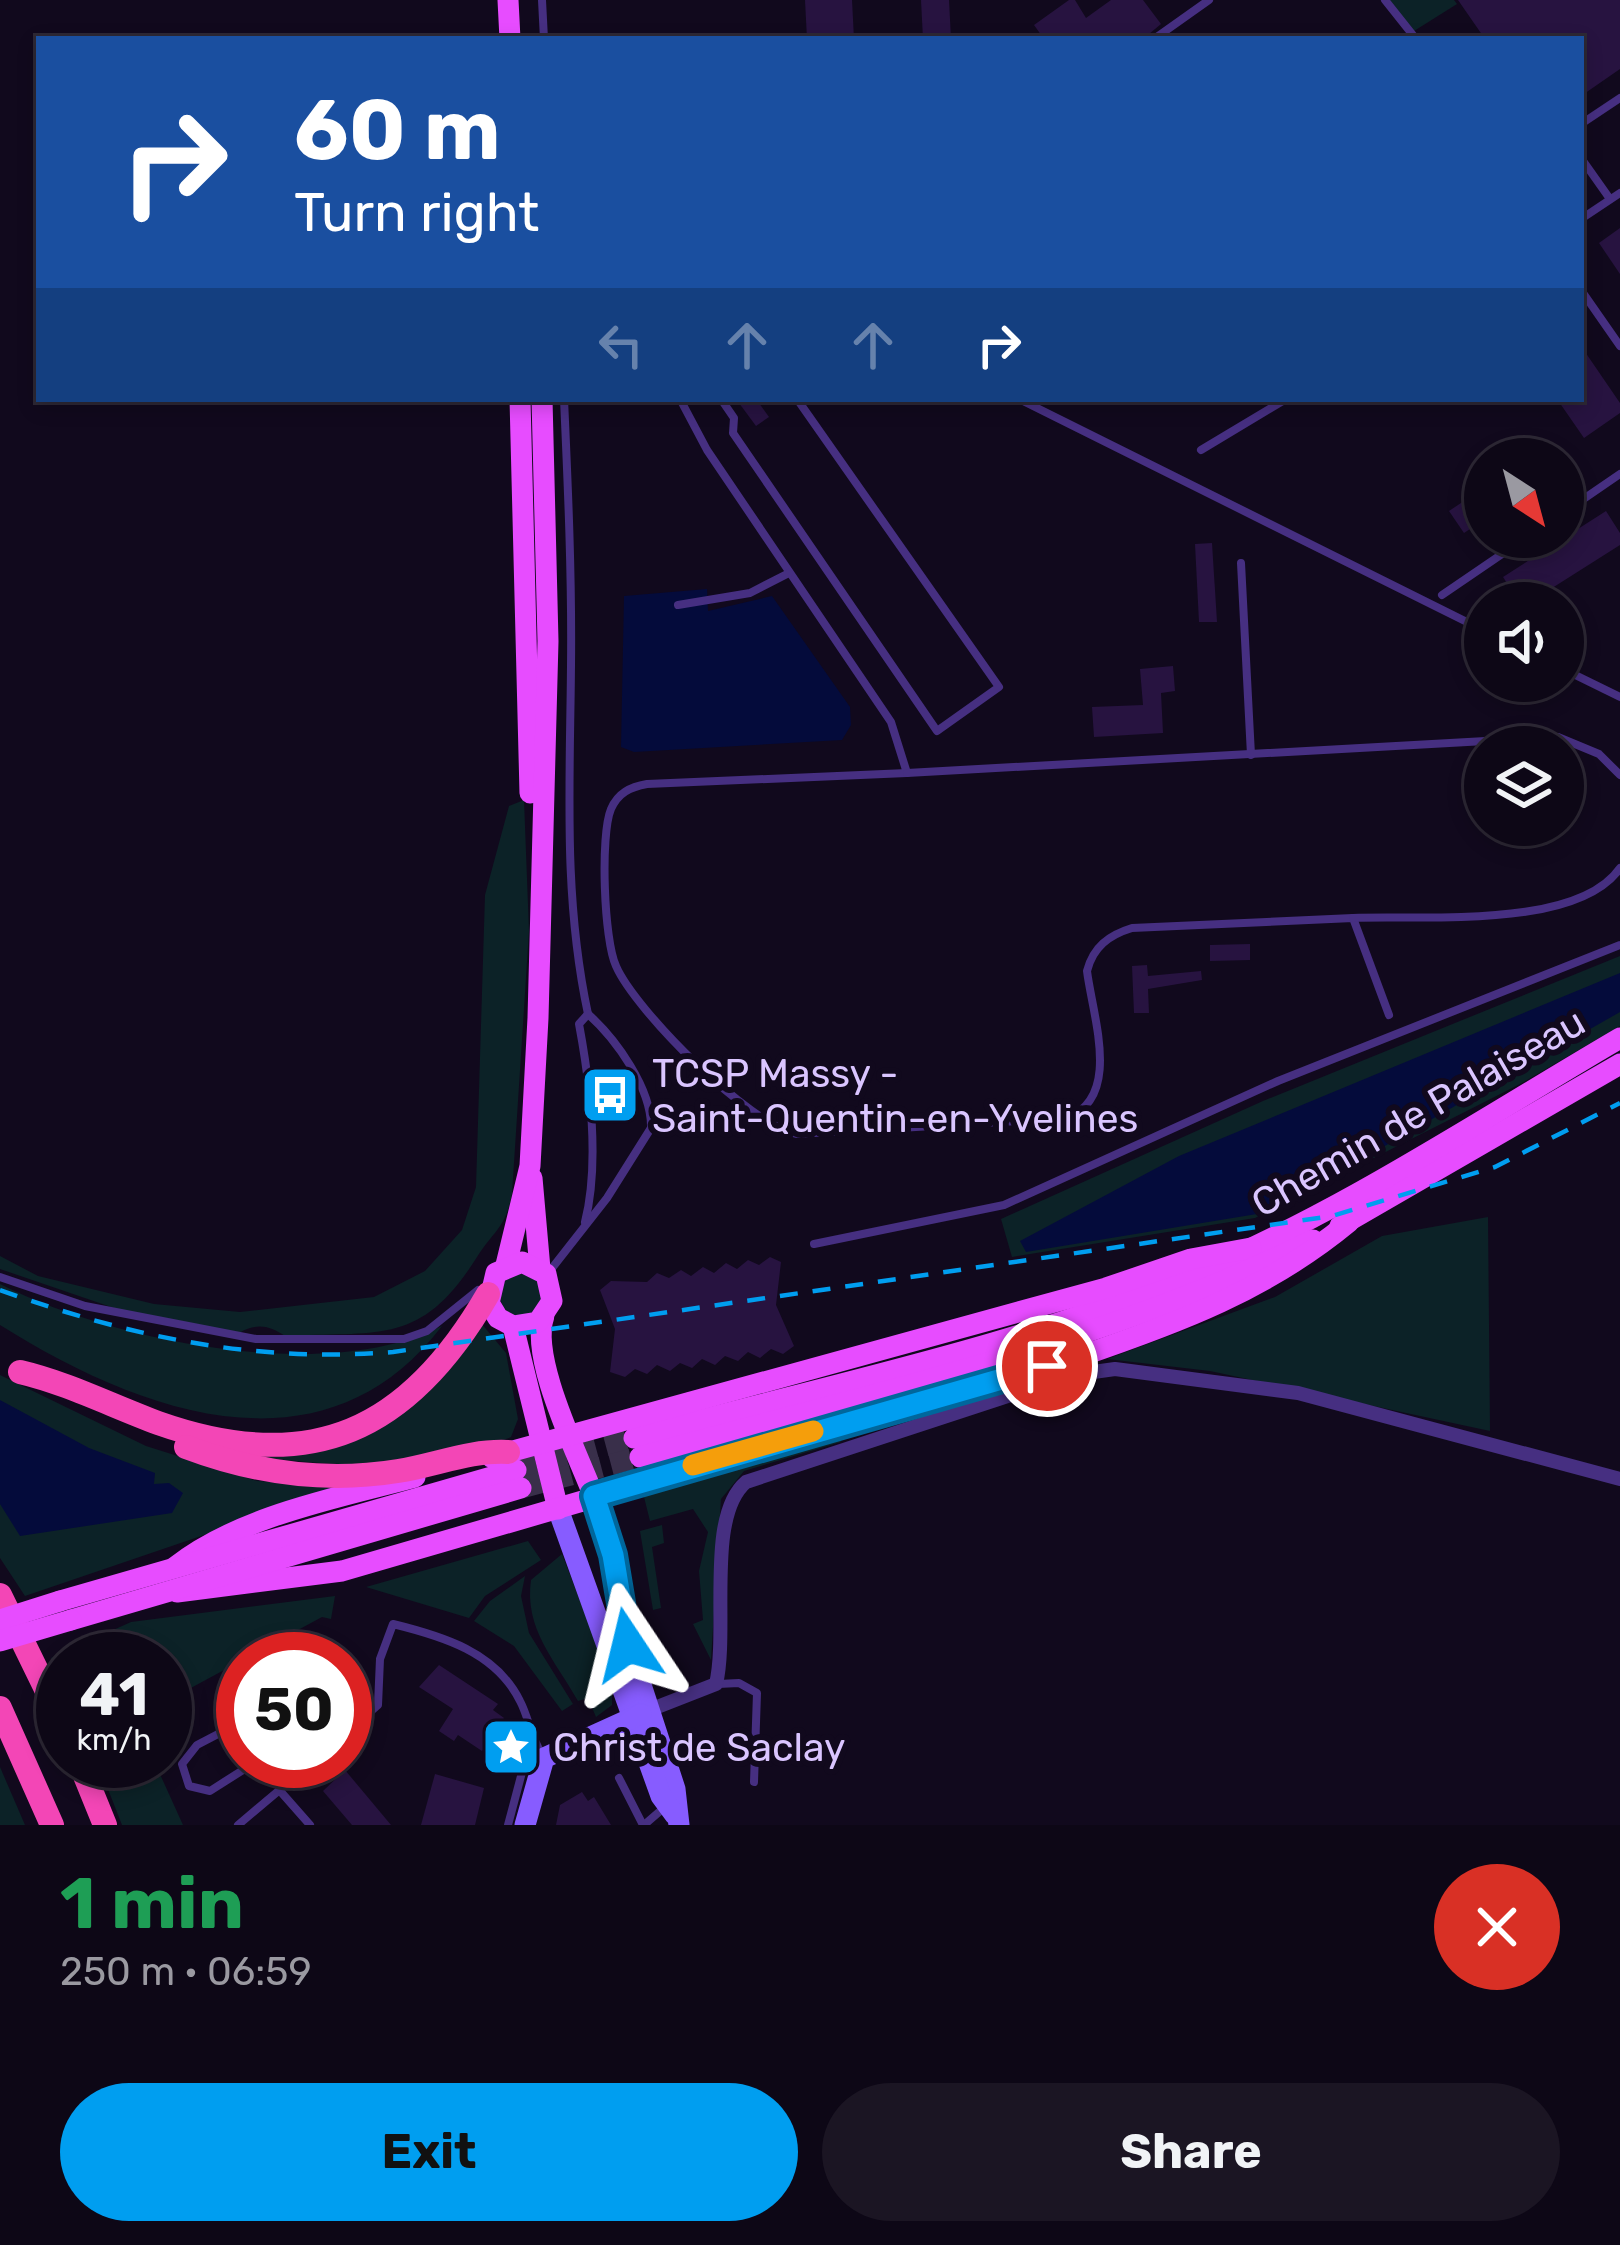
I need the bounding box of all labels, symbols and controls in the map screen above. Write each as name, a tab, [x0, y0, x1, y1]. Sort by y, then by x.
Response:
text: 60 m	[294, 80, 501, 180]
icon: right	[96, 84, 252, 240]
text: Turn right	[294, 181, 539, 245]
icon: left	[588, 312, 654, 378]
icon: ahead	[714, 312, 780, 378]
icon: ahead	[840, 312, 906, 378]
icon: right	[966, 312, 1032, 378]
north arrow	[1464, 438, 1584, 558]
map controls	[1464, 438, 1584, 846]
button: sound	[1464, 582, 1584, 702]
button: layers	[1464, 726, 1584, 846]
street label: Chemin de Palaiseau	[1244, 999, 1593, 1227]
place label: TCSP Massy - Saint-Quentin-en-Yvelines	[652, 1051, 1138, 1142]
bus stop icon: TCSP Massy - Saint-Quentin-en-Yvelines	[579, 1064, 641, 1126]
pin	[996, 1315, 1098, 1417]
icon: arrive	[1014, 1333, 1080, 1399]
position arrow	[565, 1582, 691, 1708]
speed limit sign: 50	[216, 1632, 372, 1788]
text: 41	[79, 1659, 149, 1730]
place icon: Christ de Saclay	[480, 1716, 542, 1778]
text: km/h	[77, 1722, 151, 1758]
place label: Christ de Saclay	[553, 1725, 846, 1771]
text: 1 min	[60, 1861, 244, 1946]
button: close	[1434, 1864, 1560, 1990]
text: 250 m · 06:59	[60, 1949, 312, 1995]
button: Exit	[60, 2083, 798, 2221]
button: Share	[822, 2083, 1560, 2221]

